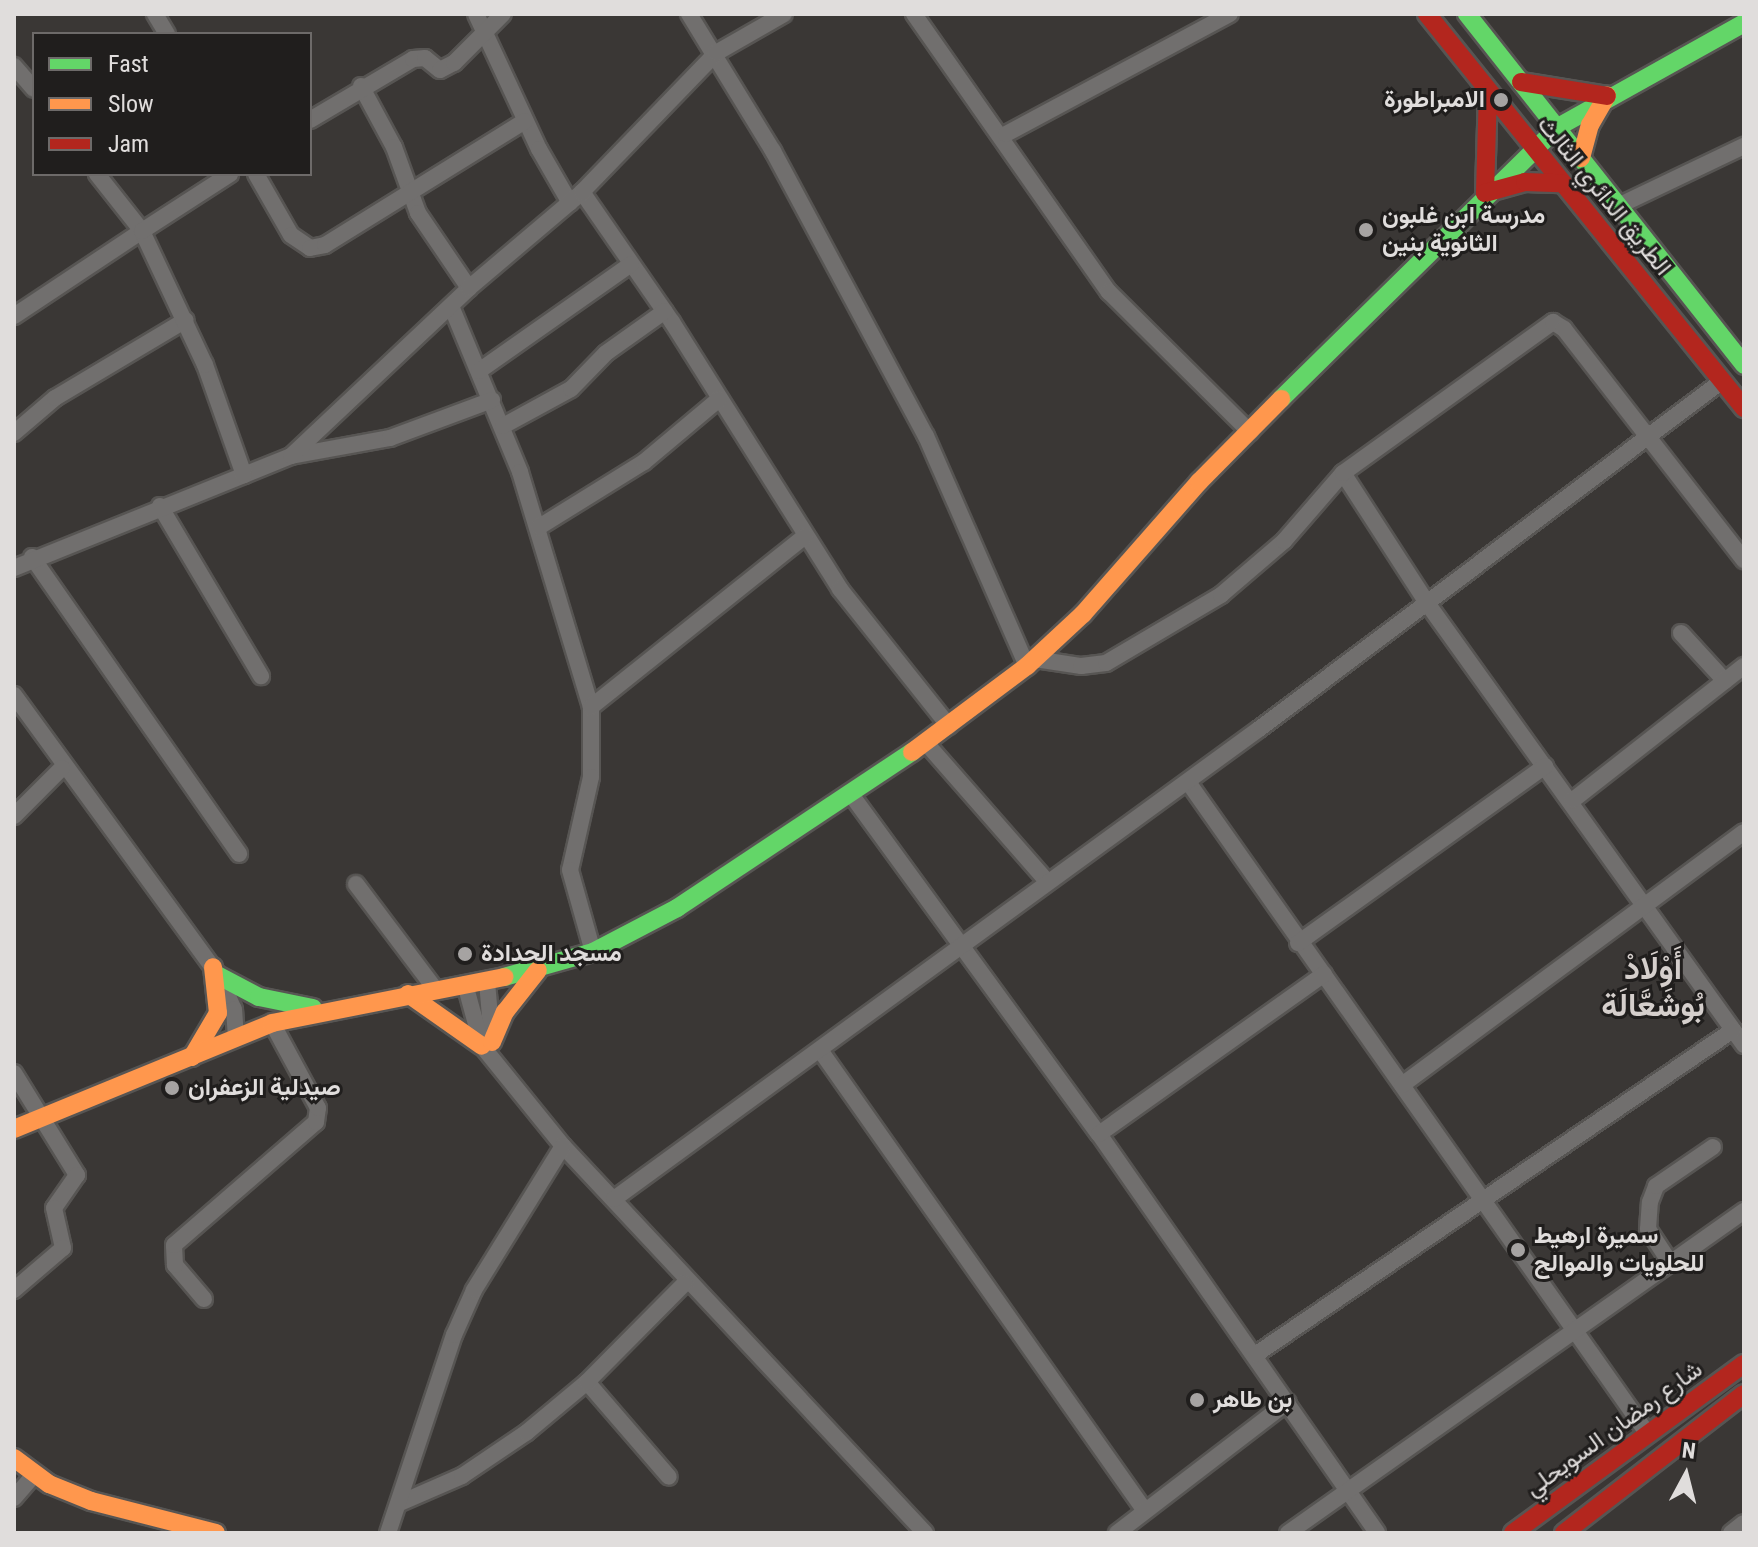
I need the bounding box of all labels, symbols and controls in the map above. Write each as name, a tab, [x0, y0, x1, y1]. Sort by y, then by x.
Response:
legend	[32, 32, 312, 176]
text: Fast	[108, 50, 149, 78]
place label: الامبراطورة	[1384, 86, 1485, 114]
text: Slow	[108, 90, 154, 118]
marker: الامبراطورة	[1492, 91, 1510, 109]
street label: الطريق الدائري الثالث	[1531, 111, 1677, 281]
text: Jam	[108, 130, 149, 158]
place label: مدرسة ابن غلبون الثانوية بنين	[1382, 202, 1545, 258]
marker: مدرسة ابن غلبون الثانوية بنين	[1357, 221, 1375, 239]
place label: مسجد الحدادة	[481, 940, 622, 968]
marker: مسجد الحدادة	[456, 945, 474, 963]
district label: أَوْلَادْ بُوشَعَّالَة	[1601, 950, 1705, 1025]
place label: صيدلية الزعفران	[188, 1074, 341, 1102]
marker: صيدلية الزعفران	[163, 1079, 181, 1097]
place label: سميرة ارهيط للحلويات والموالح	[1534, 1222, 1704, 1278]
marker: سميرة ارهيط للحلويات والموالح	[1509, 1241, 1527, 1259]
street label: شارع رمضان السويحلي	[1520, 1355, 1708, 1503]
place label: بن طاهر	[1213, 1386, 1292, 1414]
marker: بن طاهر	[1188, 1391, 1206, 1409]
north arrow	[1646, 1435, 1726, 1515]
text: N	[1681, 1437, 1697, 1464]

